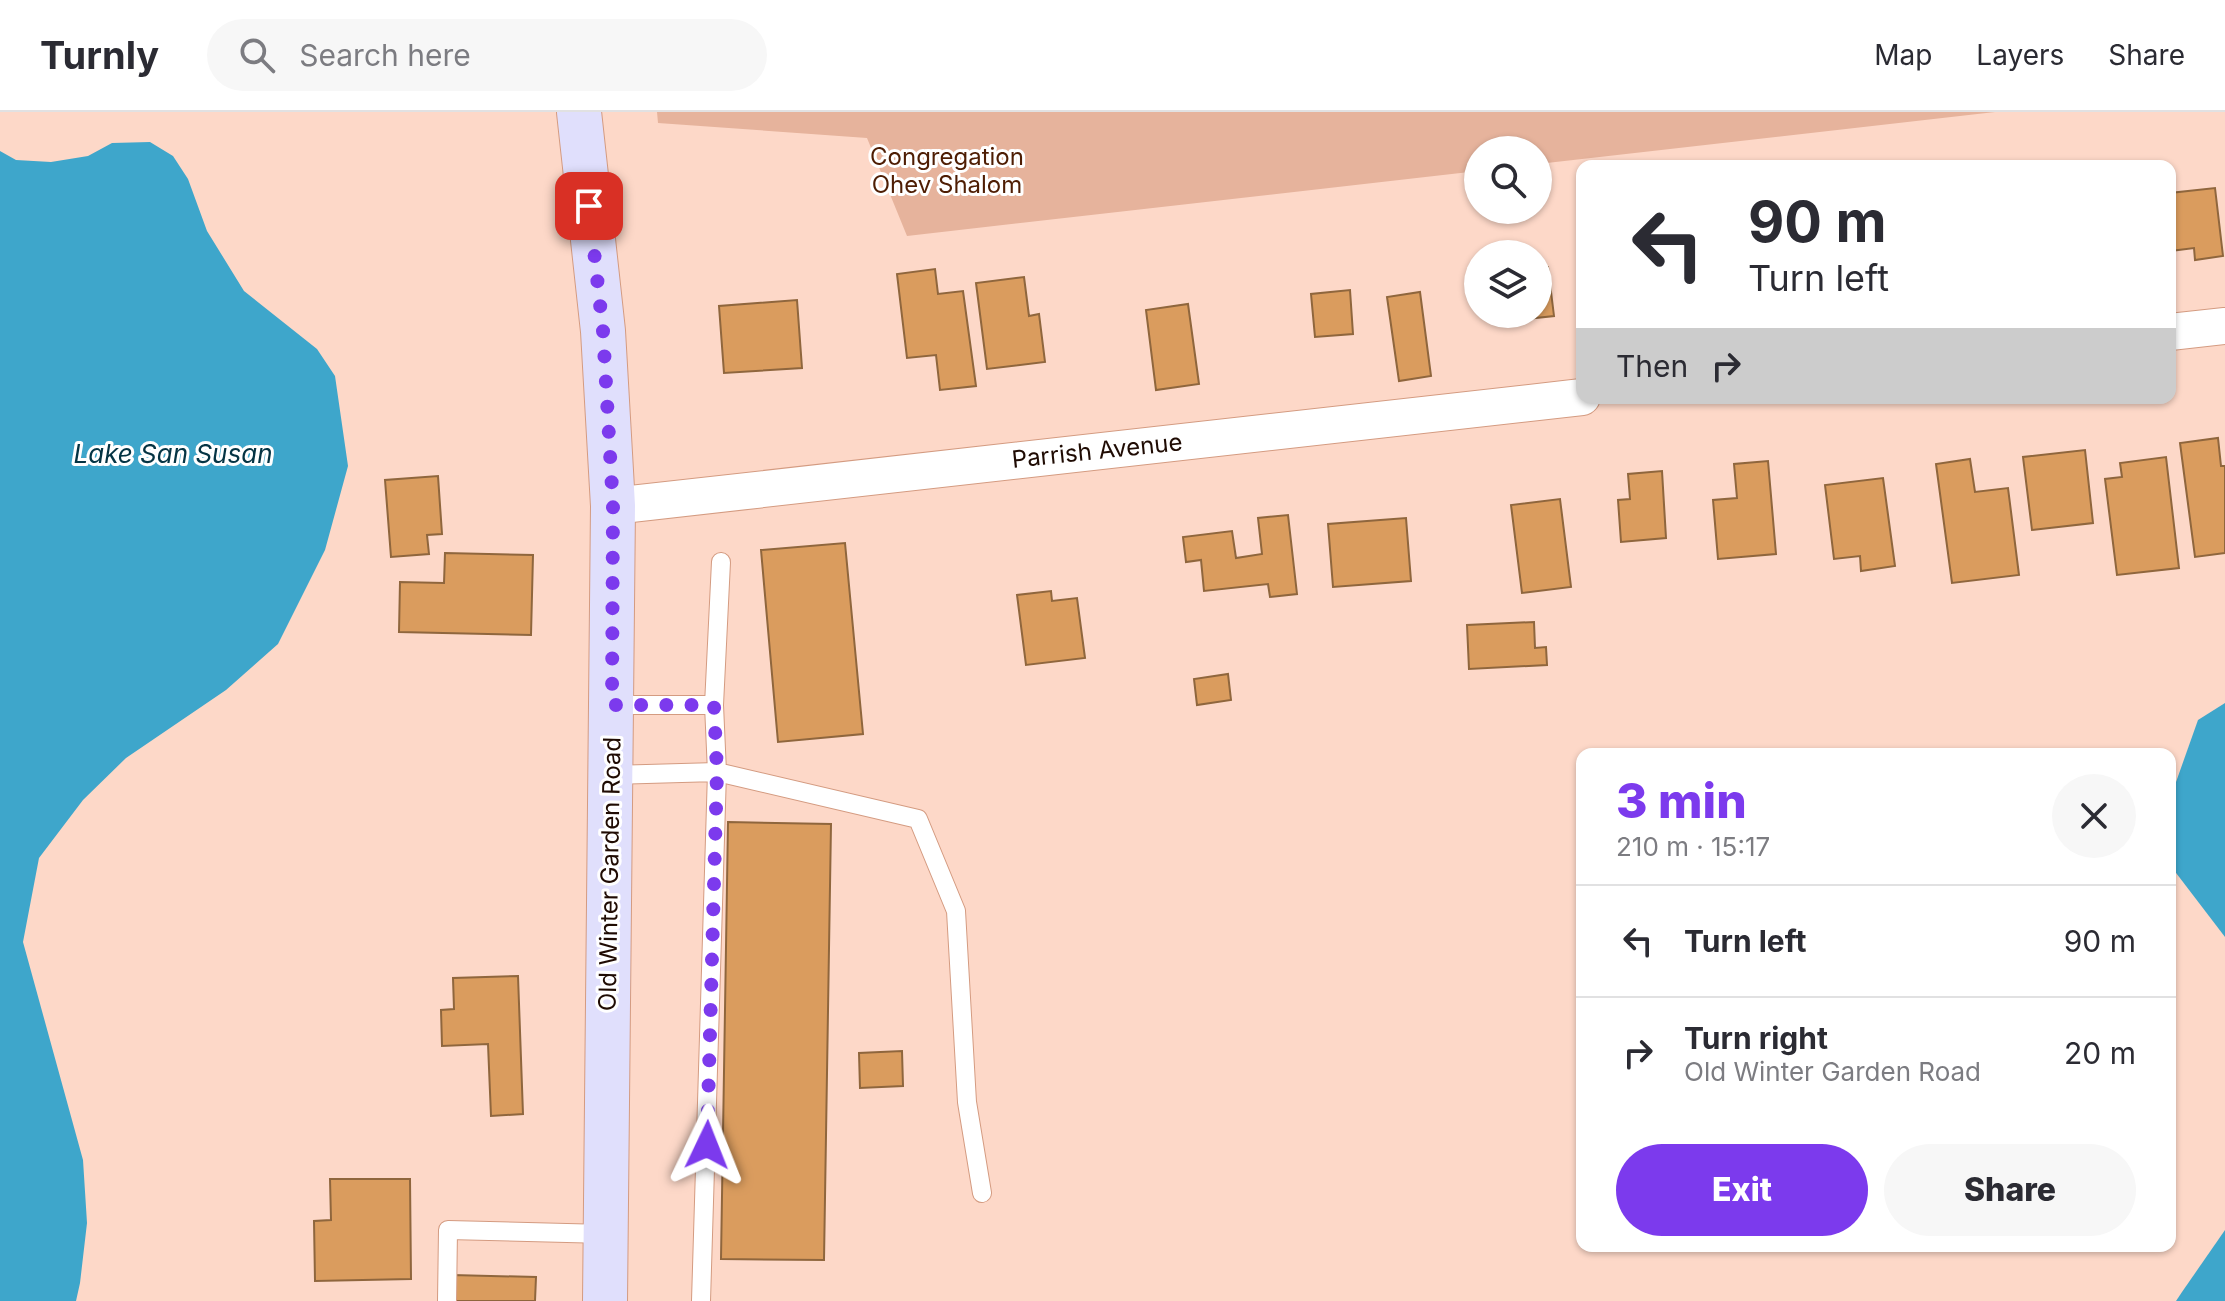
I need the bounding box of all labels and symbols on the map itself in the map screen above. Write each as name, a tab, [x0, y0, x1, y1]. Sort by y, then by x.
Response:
park label: Congregation Ohev Shalom	[870, 142, 1024, 199]
pin	[555, 172, 623, 240]
street label: Parrish Avenue	[1010, 427, 1184, 474]
water label: Lake San Susan	[73, 438, 273, 469]
street label: Old Winter Garden Road	[593, 737, 626, 1011]
position arrow	[665, 1103, 749, 1187]

